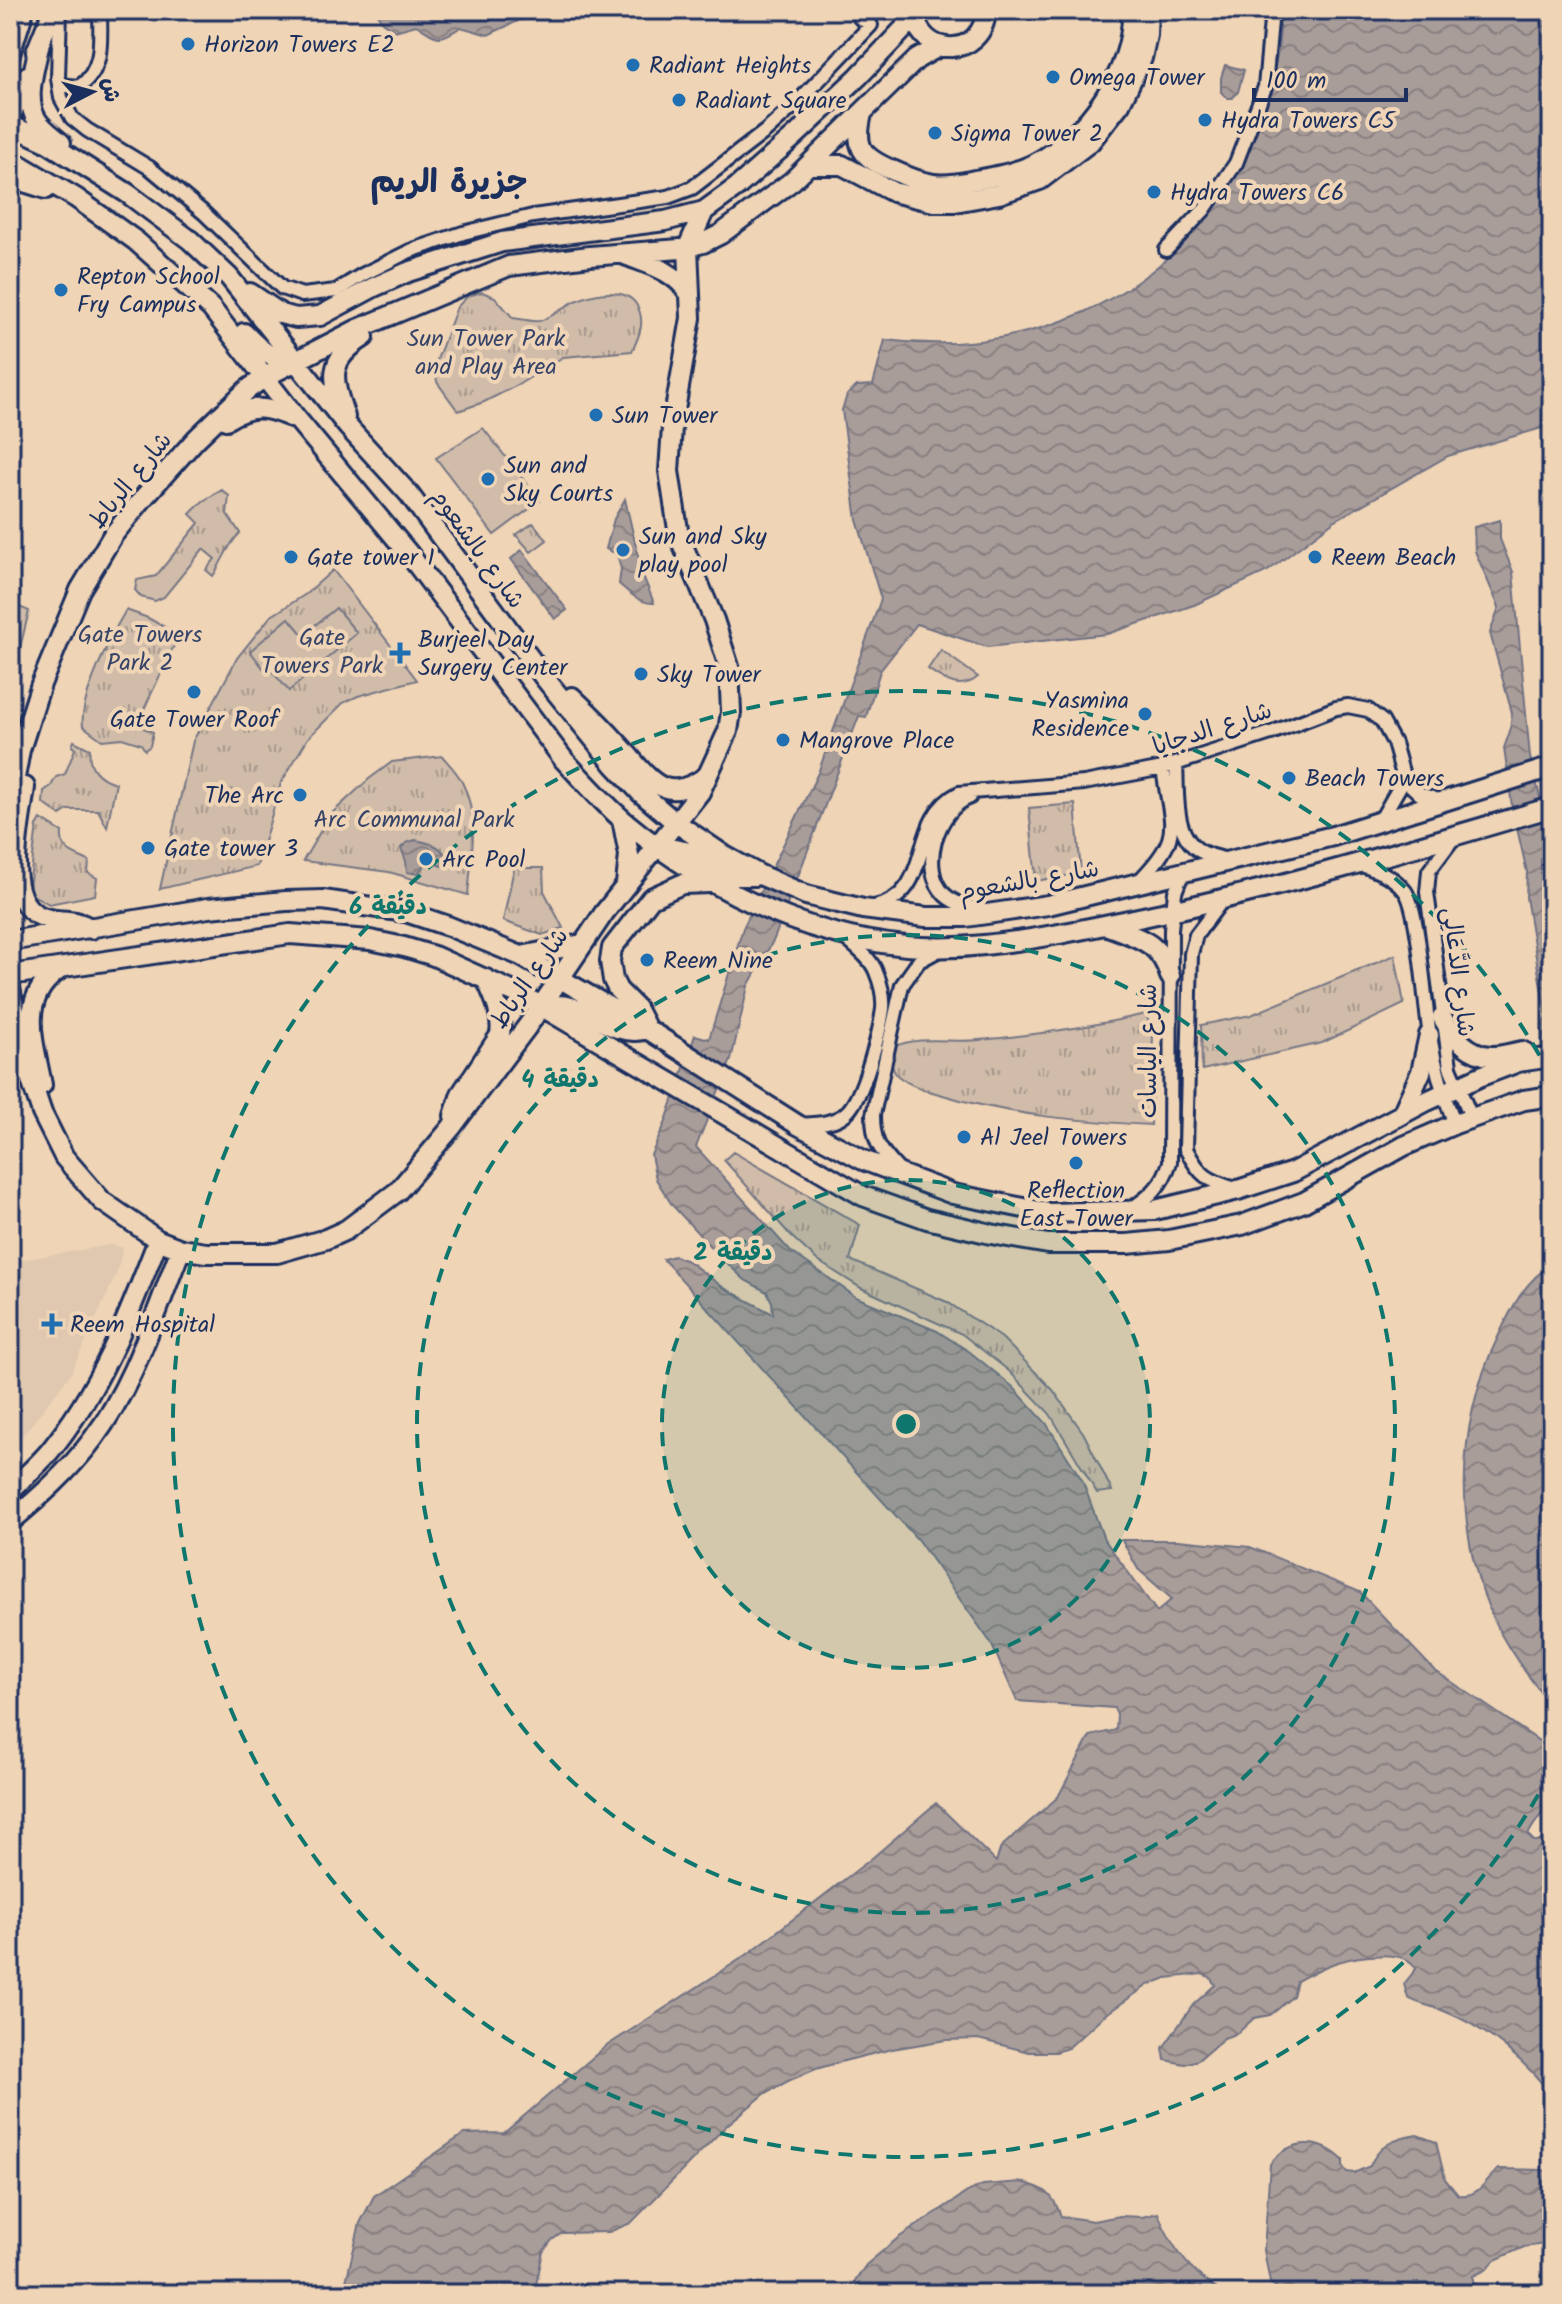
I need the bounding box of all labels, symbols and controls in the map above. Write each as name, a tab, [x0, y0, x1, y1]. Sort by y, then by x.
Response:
place label: Horizon Towers E2	[204, 26, 395, 65]
marker: Horizon Towers E2	[179, 35, 197, 53]
place label: Radiant Heights	[649, 47, 811, 86]
north arrow	[52, 52, 132, 132]
scale bar	[1254, 52, 1406, 102]
marker: Radiant Heights	[624, 56, 642, 74]
place label: Omega Tower	[1069, 59, 1207, 98]
text: 100 m	[1266, 62, 1326, 101]
marker: Omega Tower	[1044, 68, 1062, 86]
text: ش	[91, 76, 128, 104]
place label: Radiant Square	[695, 82, 847, 121]
marker: Radiant Square	[670, 91, 688, 109]
place label: Hydra Towers C5	[1221, 102, 1397, 141]
marker: Hydra Towers C5	[1196, 111, 1214, 129]
place label: Sigma Tower 2	[951, 115, 1103, 154]
marker: Sigma Tower 2	[926, 124, 944, 142]
district label: جزيرة الريم	[371, 158, 527, 209]
place label: Hydra Towers C6	[1170, 174, 1344, 213]
marker: Hydra Towers C6	[1145, 183, 1163, 201]
place label: Repton School Fry Campus	[77, 258, 220, 325]
marker: Repton School Fry Campus	[52, 281, 70, 299]
park label: Sun Tower Park and Play Area	[407, 320, 566, 387]
place label: Sun Tower	[612, 397, 719, 436]
marker: Sun Tower	[587, 406, 605, 424]
street label: شارع الرباط	[80, 424, 183, 538]
place label: Sun and Sky Courts	[504, 447, 613, 514]
marker: Sun and Sky Courts	[479, 470, 497, 488]
street label: شارع بالشعوم	[419, 480, 534, 618]
place label: Sun and Sky play pool	[638, 518, 767, 585]
place label: Gate tower 1	[307, 539, 435, 578]
place label: Reem Beach	[1331, 539, 1456, 578]
marker: Sun and Sky play pool	[614, 541, 632, 559]
marker: Gate tower 1	[282, 548, 300, 566]
marker: Reem Beach	[1306, 548, 1324, 566]
park label: Gate Towers Park 2	[78, 616, 202, 683]
park label: Gate Towers Park	[261, 619, 384, 686]
place label: Burjeel Day Surgery Center	[418, 621, 569, 688]
marker: Burjeel Day Surgery Center	[389, 642, 411, 664]
place label: Sky Tower	[657, 656, 763, 695]
marker: Sky Tower	[632, 665, 650, 683]
place label: Yasmina Residence	[1031, 682, 1129, 749]
marker: Gate Tower Roof	[185, 683, 203, 701]
street label: شارع الدجايا	[1148, 692, 1277, 767]
place label: Gate Tower Roof	[110, 701, 281, 740]
marker: Yasmina Residence	[1136, 705, 1154, 723]
place label: Mangrove Place	[799, 722, 955, 761]
marker: Mangrove Place	[774, 731, 792, 749]
place label: Beach Towers	[1305, 760, 1444, 799]
marker: Beach Towers	[1280, 769, 1298, 787]
place label: The Arc	[205, 777, 284, 816]
marker: The Arc	[291, 786, 309, 804]
park label: Arc Communal Park	[314, 801, 515, 840]
place label: Gate tower 3	[164, 830, 298, 869]
marker: Gate tower 3	[139, 839, 157, 857]
place label: Arc Pool	[442, 841, 526, 880]
marker: Arc Pool	[417, 850, 435, 868]
street label: شارع بالشعوم	[956, 850, 1102, 913]
text: 6 دقيقة	[349, 888, 427, 927]
street label: شارع الدَّعَالِى	[1430, 905, 1485, 1039]
street label: شارع الرباط	[481, 920, 579, 1038]
place label: Reem Nine	[663, 942, 773, 981]
marker: Reem Nine	[638, 951, 656, 969]
street label: شارع الياسات	[1130, 984, 1169, 1118]
text: 4 دقيقة	[521, 1061, 599, 1100]
place label: Al Jeel Towers	[980, 1119, 1127, 1158]
marker: Al Jeel Towers	[955, 1128, 973, 1146]
marker: Reflection East Tower	[1067, 1154, 1085, 1172]
place label: Reflection East Tower	[1019, 1172, 1135, 1239]
text: 2 دقيقة	[694, 1234, 772, 1273]
place label: Reem Hospital	[70, 1306, 215, 1345]
marker: Reem Hospital	[41, 1313, 63, 1335]
centre of rings	[892, 1410, 920, 1438]

